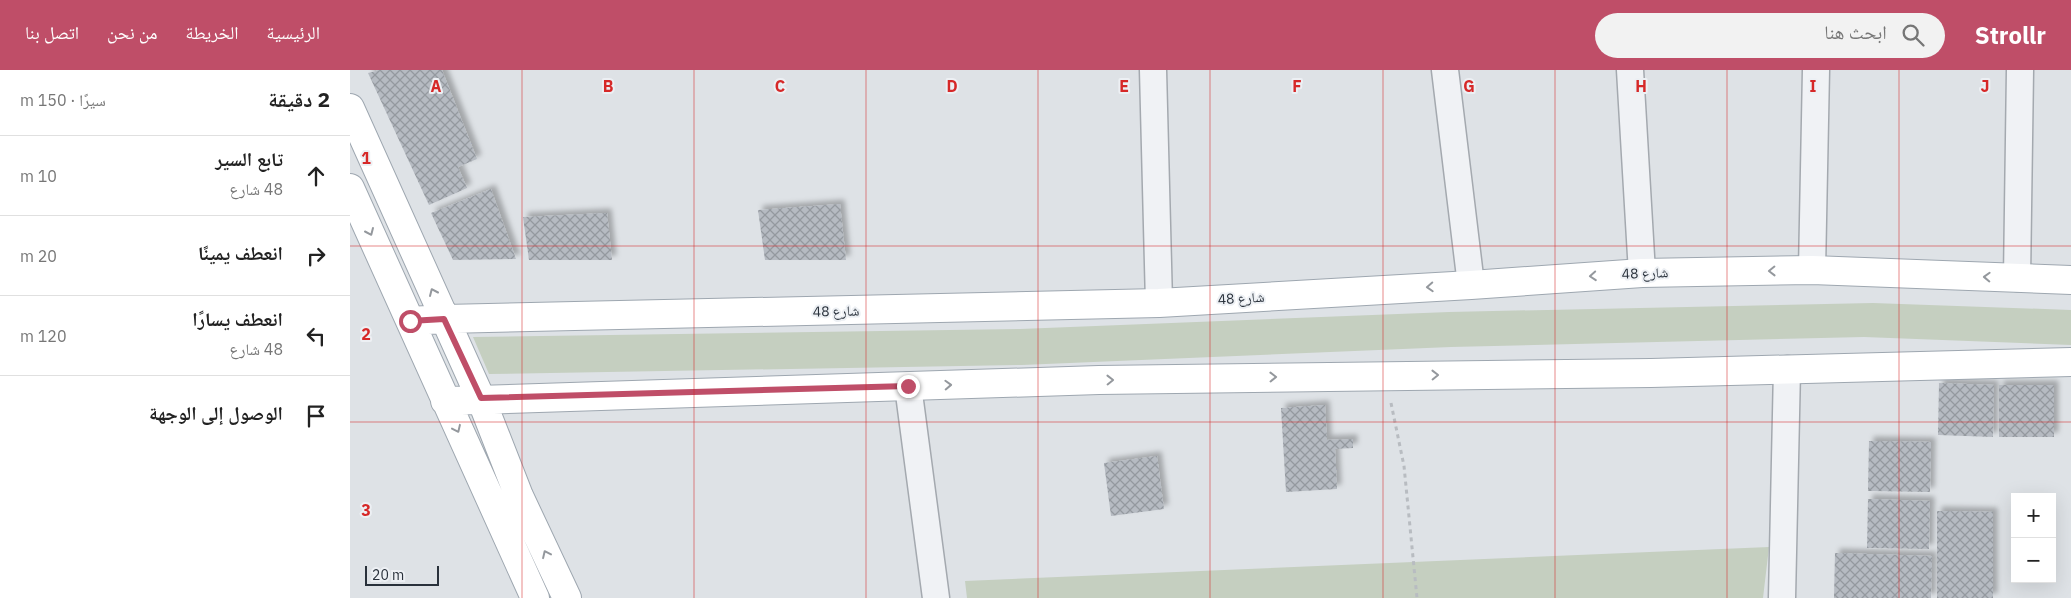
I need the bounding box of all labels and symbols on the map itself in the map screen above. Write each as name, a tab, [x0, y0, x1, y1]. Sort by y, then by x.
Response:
text: A	[431, 76, 442, 96]
text: B	[603, 76, 614, 96]
text: C	[775, 76, 785, 96]
text: D	[946, 76, 958, 96]
text: E	[1119, 76, 1129, 96]
text: F	[1292, 76, 1302, 96]
text: G	[1463, 76, 1475, 96]
text: H	[1635, 76, 1647, 96]
text: I	[1810, 76, 1817, 96]
text: J	[1981, 76, 1989, 96]
text: 1	[361, 148, 371, 168]
one-way arrow	[364, 227, 374, 236]
street label: 48 شارع	[1621, 263, 1669, 284]
one-way arrow	[1768, 265, 1776, 276]
one-way arrow	[1588, 271, 1596, 282]
one-way arrow	[1983, 272, 1991, 282]
one-way arrow	[1426, 282, 1434, 293]
one-way arrow	[428, 288, 439, 297]
street label: 48 شارع	[1217, 288, 1265, 309]
street label: 48 شارع	[812, 302, 860, 321]
route start	[399, 310, 422, 333]
text: 2	[361, 324, 371, 344]
one-way arrow	[1432, 370, 1440, 380]
one-way arrow	[1270, 372, 1277, 382]
route end	[897, 375, 920, 398]
one-way arrow	[1107, 375, 1115, 385]
one-way arrow	[944, 380, 952, 390]
one-way arrow	[451, 424, 462, 433]
text: 3	[361, 500, 371, 520]
one-way arrow	[542, 550, 552, 559]
scale bar	[365, 563, 439, 586]

